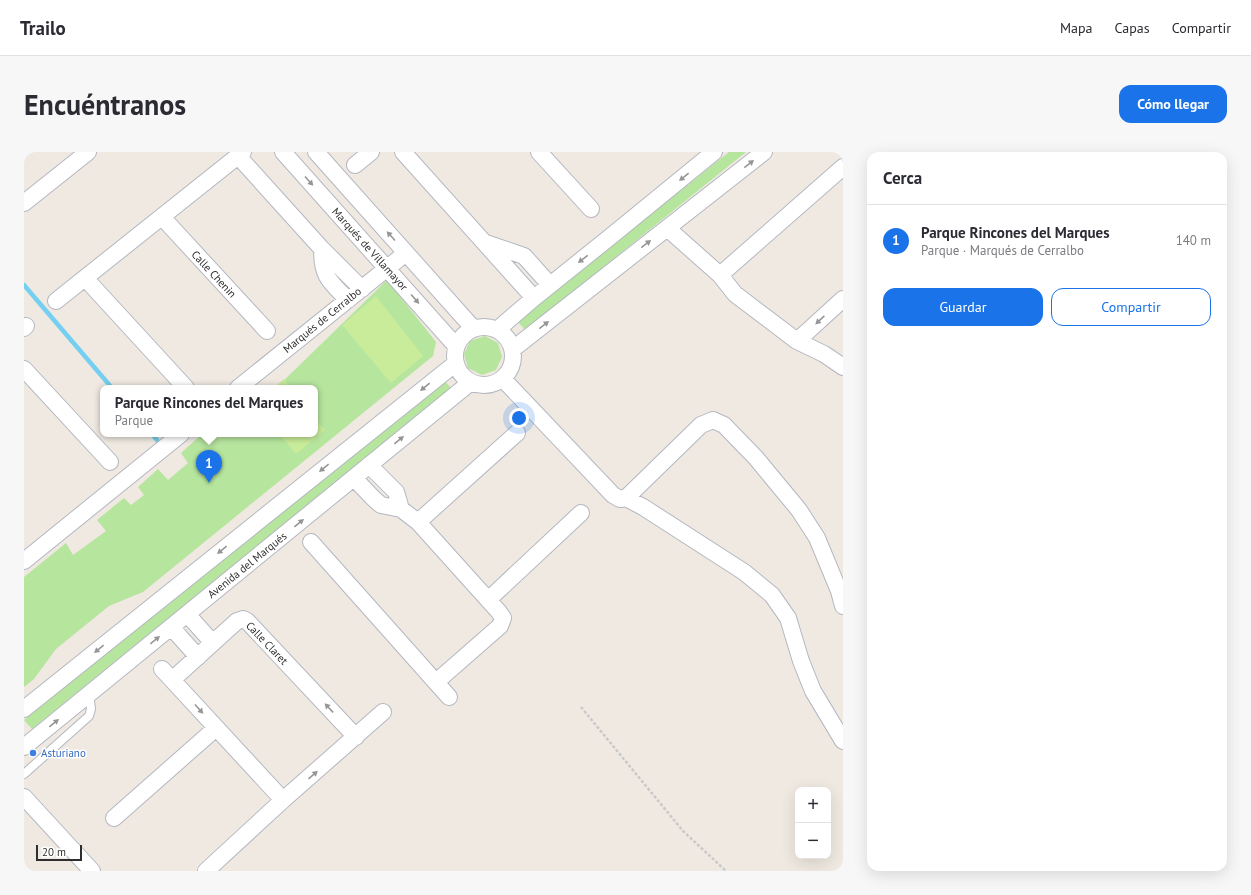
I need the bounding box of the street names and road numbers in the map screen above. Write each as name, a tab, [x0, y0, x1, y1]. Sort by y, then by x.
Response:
street label: Marqués de Villamayor	[329, 205, 411, 294]
street label: Calle Chenin	[189, 248, 239, 300]
street label: Marqués de Cerralbo	[280, 284, 364, 356]
street label: Avenida del Marqués	[205, 529, 290, 601]
street label: Calle Claret	[243, 619, 291, 668]

